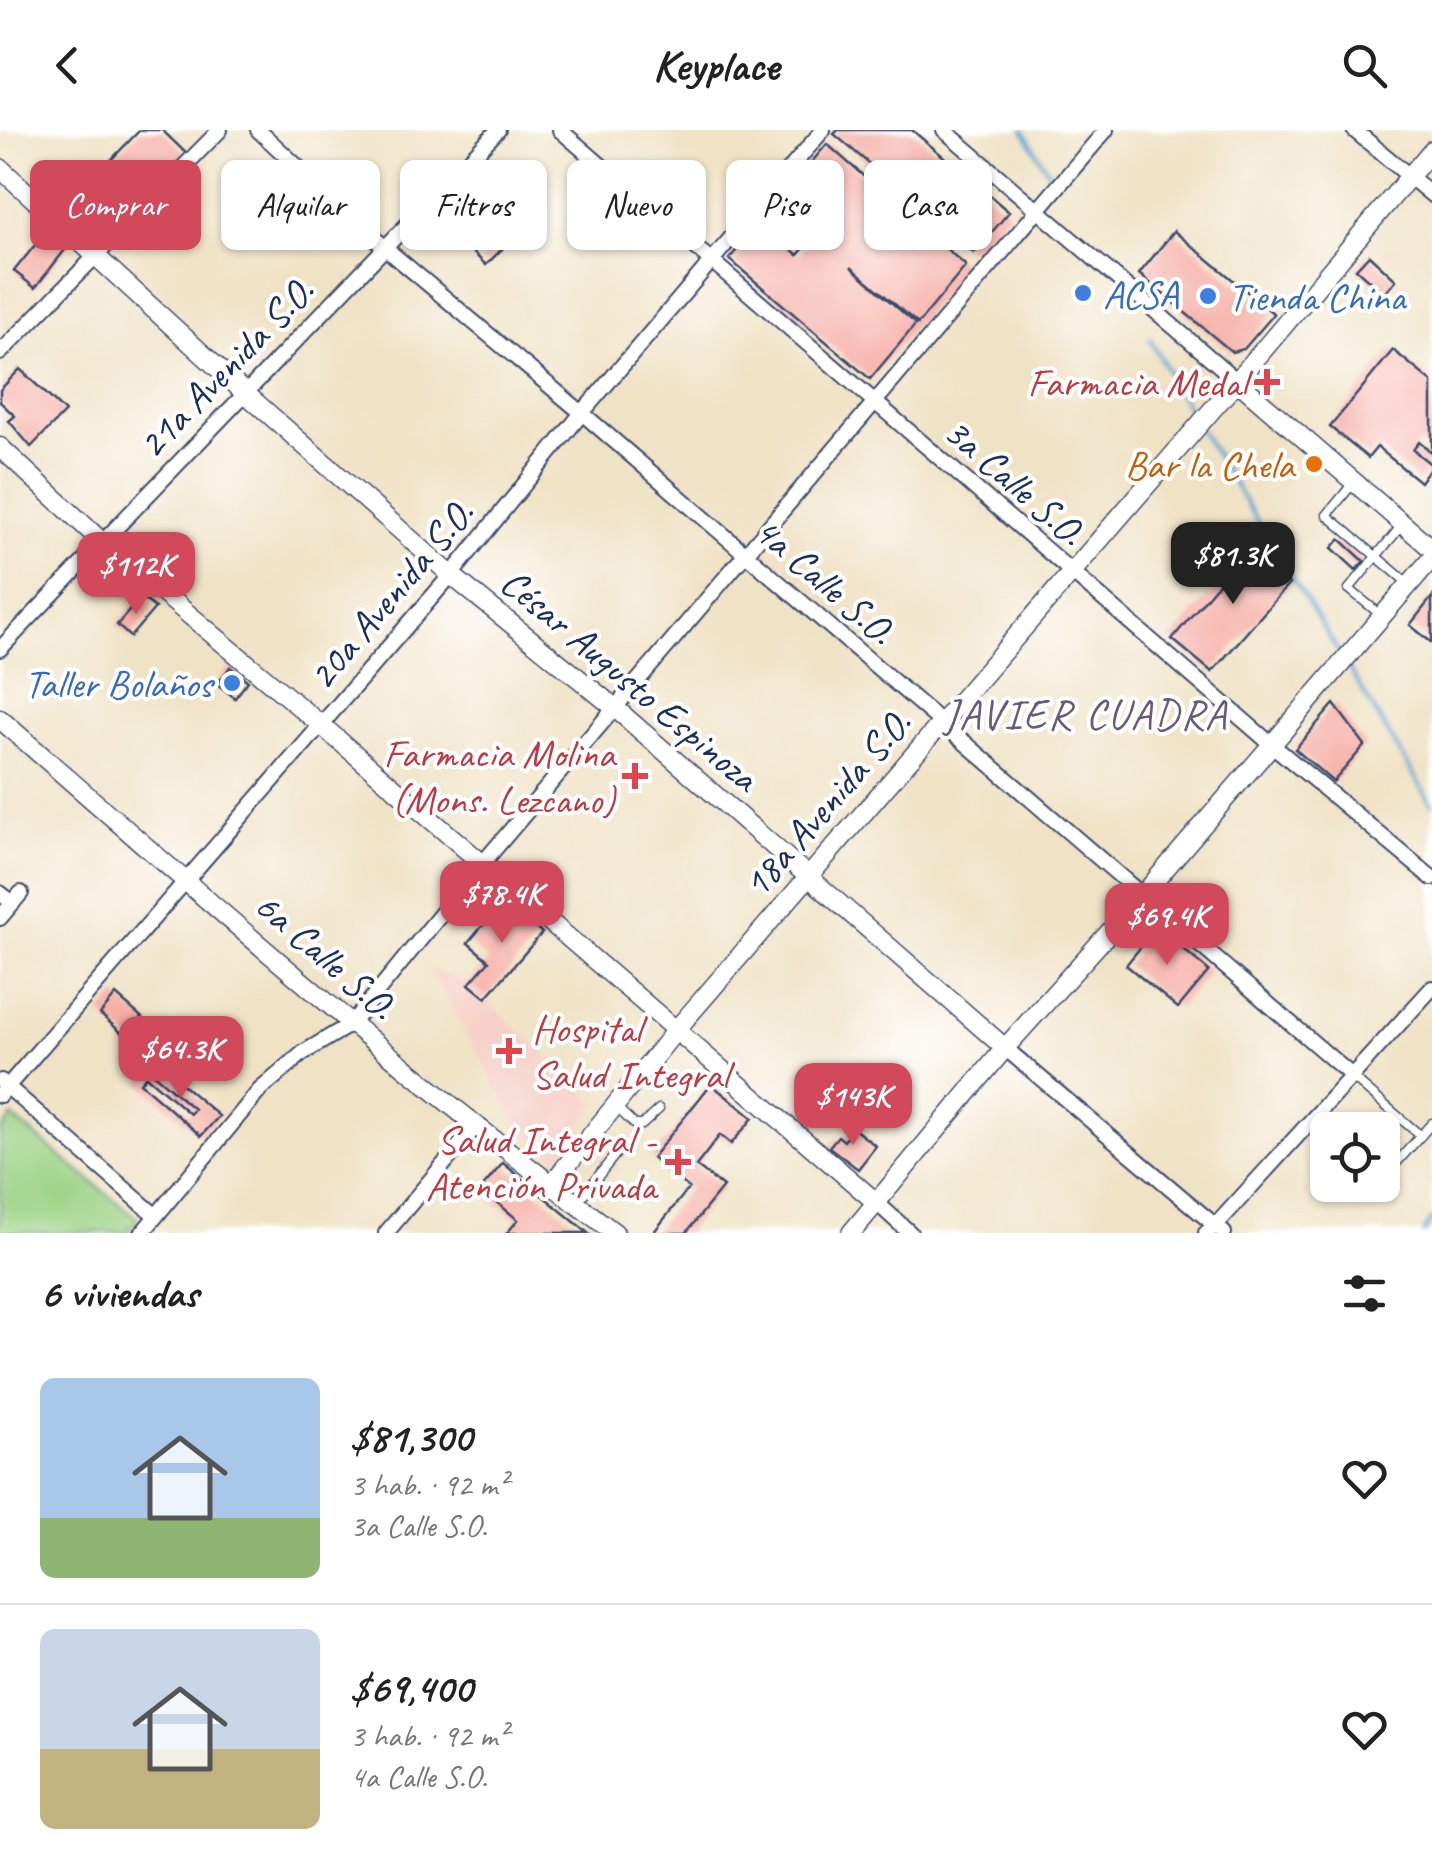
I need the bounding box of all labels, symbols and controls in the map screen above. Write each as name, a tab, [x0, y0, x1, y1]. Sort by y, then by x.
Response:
text: Keyplace	[653, 37, 779, 94]
icon: back	[40, 38, 95, 93]
icon: search	[1337, 38, 1392, 93]
chip: Comprar	[30, 160, 201, 250]
chip: Alquilar	[221, 160, 380, 250]
chip: Filtros	[400, 160, 547, 250]
chip: Nuevo	[567, 160, 706, 250]
chip: Piso	[726, 160, 844, 250]
chip: Casa	[864, 160, 992, 250]
street label: 21a Avenida S.O.	[127, 267, 325, 469]
place label: ACSA	[1103, 269, 1179, 319]
place label: Tienda China	[1228, 272, 1408, 322]
marker: ACSA	[1072, 282, 1094, 304]
marker: Tienda China	[1197, 285, 1219, 307]
place label: Farmacia Medal	[1027, 358, 1253, 408]
marker: Farmacia Medal	[1256, 371, 1278, 393]
street label: 3a Calle S.O.	[933, 407, 1095, 557]
place label: Bar la Chela	[1125, 440, 1297, 490]
marker: Bar la Chela	[1303, 453, 1325, 475]
street label: 20a Avenida S.O.	[297, 489, 485, 700]
street label: 4a Calle S.O.	[743, 506, 905, 656]
pin: $81.3K	[1152, 522, 1314, 607]
pin: $112K	[66, 532, 206, 617]
text: $81.3K	[1193, 534, 1273, 575]
text: $112K	[99, 544, 173, 585]
street label: César Augusto Espinoza	[490, 557, 770, 804]
place label: Taller Bolaños	[24, 659, 215, 709]
marker: Taller Bolaños	[221, 672, 243, 694]
district label: JAVIER CUADRA	[942, 688, 1228, 741]
street label: 18a Avenida S.O.	[732, 699, 922, 908]
place label: Farmacia Molina (Mons. Lezcano)	[383, 729, 618, 825]
marker: Farmacia Molina (Mons. Lezcano)	[624, 765, 646, 787]
pin: $78.4K	[421, 861, 583, 946]
text: $78.4K	[462, 873, 542, 914]
street label: 6a Calle S.O.	[244, 881, 406, 1031]
pin: $69.4K	[1086, 883, 1248, 968]
text: $69.4K	[1127, 895, 1207, 936]
place label: Hospital Salud Integral	[532, 1004, 736, 1100]
pin: $64.3K	[100, 1016, 262, 1101]
text: $64.3K	[141, 1028, 221, 1069]
marker: Hospital Salud Integral	[496, 1038, 522, 1064]
pin: $143K	[783, 1063, 923, 1148]
text: $143K	[816, 1075, 890, 1116]
map controls	[1310, 1112, 1400, 1202]
button: locate	[1310, 1112, 1400, 1202]
place label: Salud Integral - Atención Privada	[426, 1115, 660, 1211]
marker: Salud Integral - Atención Privada	[665, 1149, 691, 1175]
icon: filters	[1337, 1266, 1392, 1321]
text: 6 viviendas	[40, 1267, 198, 1320]
text: $81,300	[350, 1411, 472, 1464]
icon: home	[120, 1418, 240, 1538]
icon: heart	[1337, 1451, 1392, 1506]
text: 3 hab. · 92 m²	[350, 1464, 507, 1505]
text: 3a Calle S.O.	[350, 1505, 487, 1546]
text: $69,400	[350, 1662, 472, 1715]
icon: home	[120, 1669, 240, 1789]
icon: heart	[1337, 1702, 1392, 1757]
text: 3 hab. · 92 m²	[350, 1715, 507, 1756]
text: 4a Calle S.O.	[350, 1756, 487, 1797]

